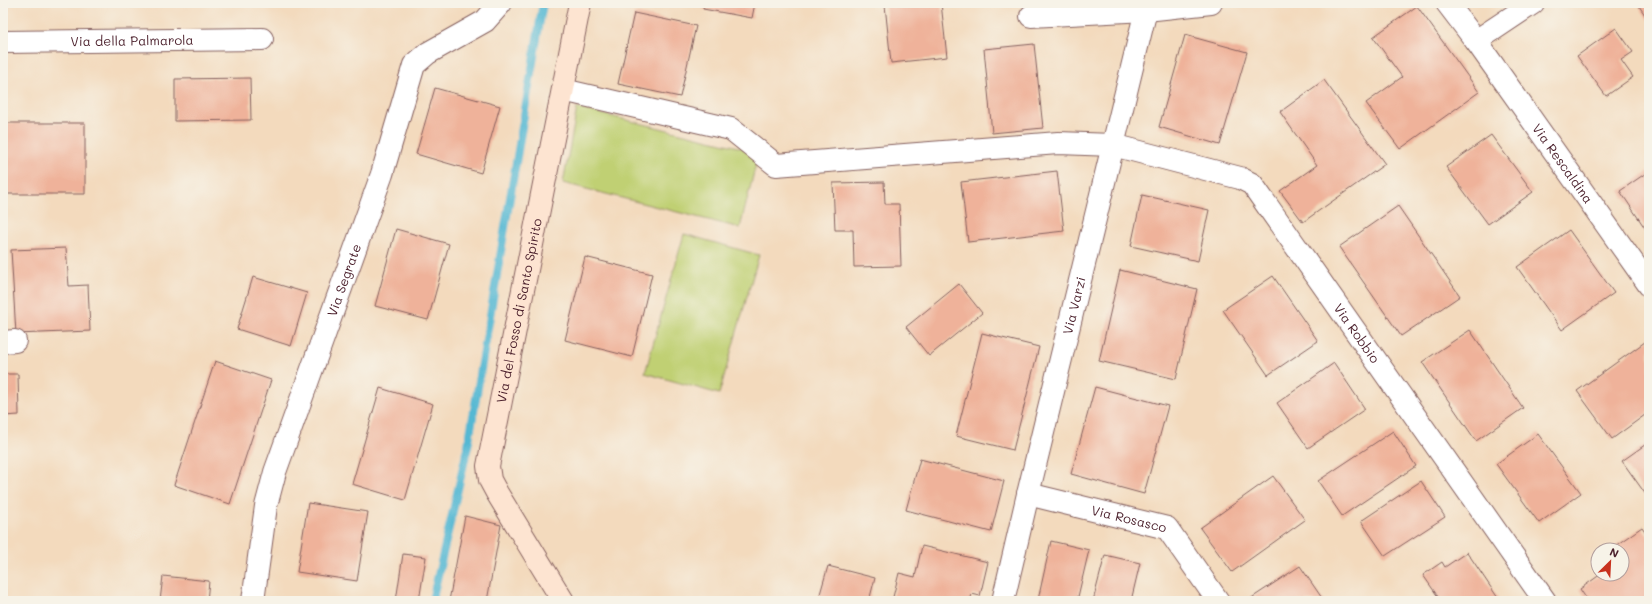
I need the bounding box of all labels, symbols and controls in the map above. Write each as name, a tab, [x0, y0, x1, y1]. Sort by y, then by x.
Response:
street label: Via della Palmarola	[70, 31, 194, 49]
street label: Via Rescaldina	[1529, 120, 1597, 206]
street label: Via del Fosso di Santo Spirito	[492, 216, 545, 404]
street label: Via Segrate	[323, 241, 364, 319]
street label: Via Varzi	[1058, 275, 1089, 336]
street label: Via Robbio	[1330, 300, 1384, 366]
street label: Via Rosasco	[1090, 501, 1169, 536]
north arrow	[1590, 542, 1630, 582]
text: N	[1607, 544, 1621, 561]

